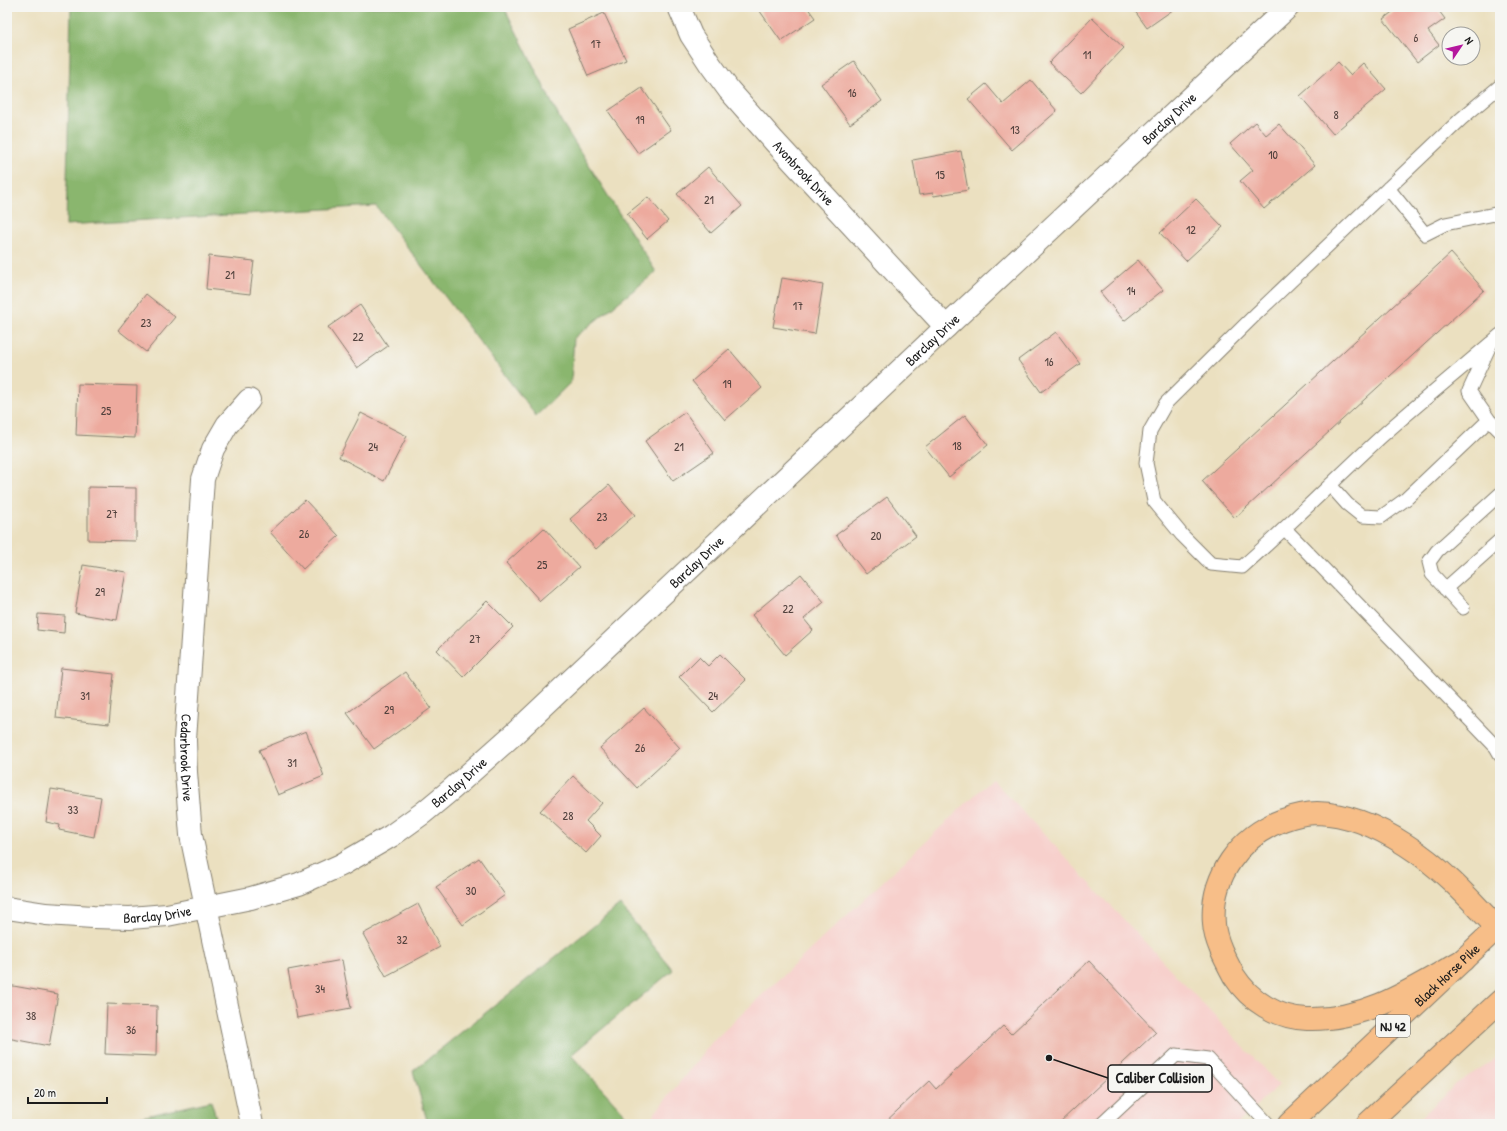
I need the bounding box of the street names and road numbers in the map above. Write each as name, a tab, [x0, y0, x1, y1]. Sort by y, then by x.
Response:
street label: Barclay Drive	[1137, 88, 1200, 148]
street label: Avonbrook Drive	[769, 136, 839, 210]
street label: Barclay Drive	[901, 309, 964, 370]
street label: Barclay Drive	[665, 531, 728, 592]
street label: Cedarbrook Drive	[176, 713, 198, 802]
street label: Barclay Drive	[427, 752, 491, 812]
street label: Barclay Drive	[123, 900, 193, 927]
street label: Black Horse Pike	[1409, 939, 1484, 1010]
road number: NJ 42	[1376, 1015, 1410, 1037]

